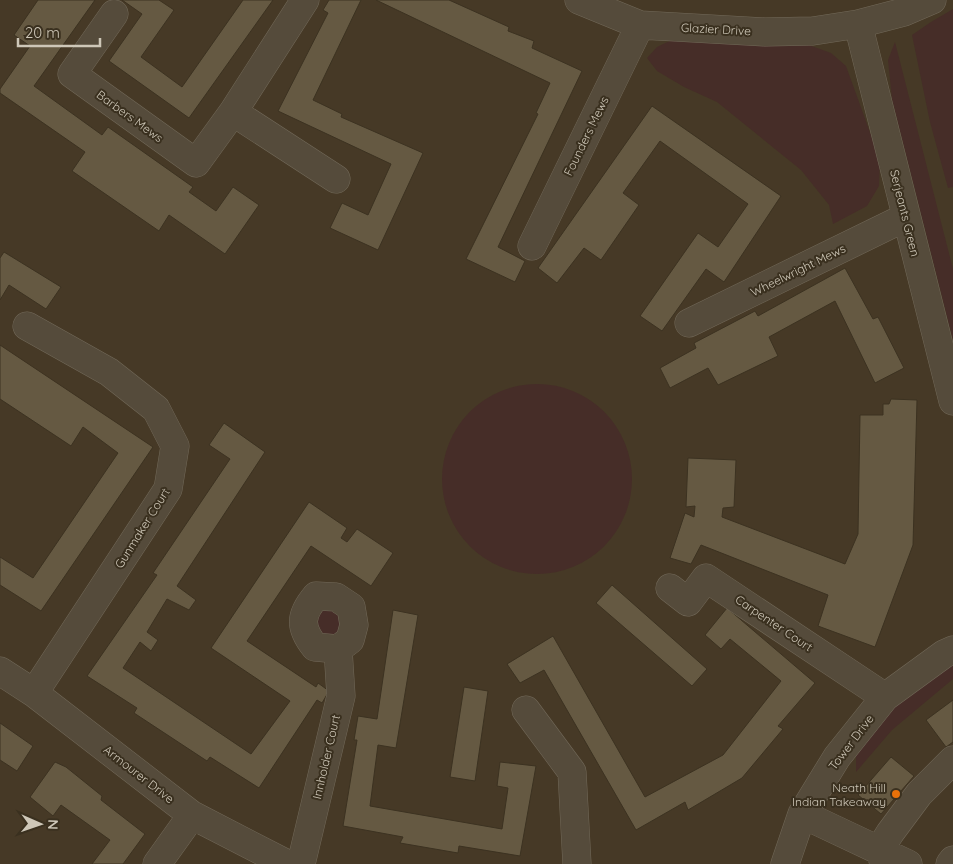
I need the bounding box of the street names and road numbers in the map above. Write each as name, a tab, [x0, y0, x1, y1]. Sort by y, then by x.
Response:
street label: Glazier Drive	[681, 20, 752, 38]
street label: Barbers Mews	[94, 87, 166, 145]
street label: Founders Mews	[560, 94, 612, 178]
street label: Serjeants Green	[887, 168, 923, 258]
street label: Wheelwright Mews	[748, 240, 848, 299]
street label: Gunmaker Court	[111, 485, 173, 571]
street label: Carpenter Court	[732, 592, 816, 654]
street label: Tower Drive	[825, 711, 877, 773]
street label: Innholder Court	[309, 713, 343, 801]
street label: Armourer Drive	[101, 742, 177, 806]

